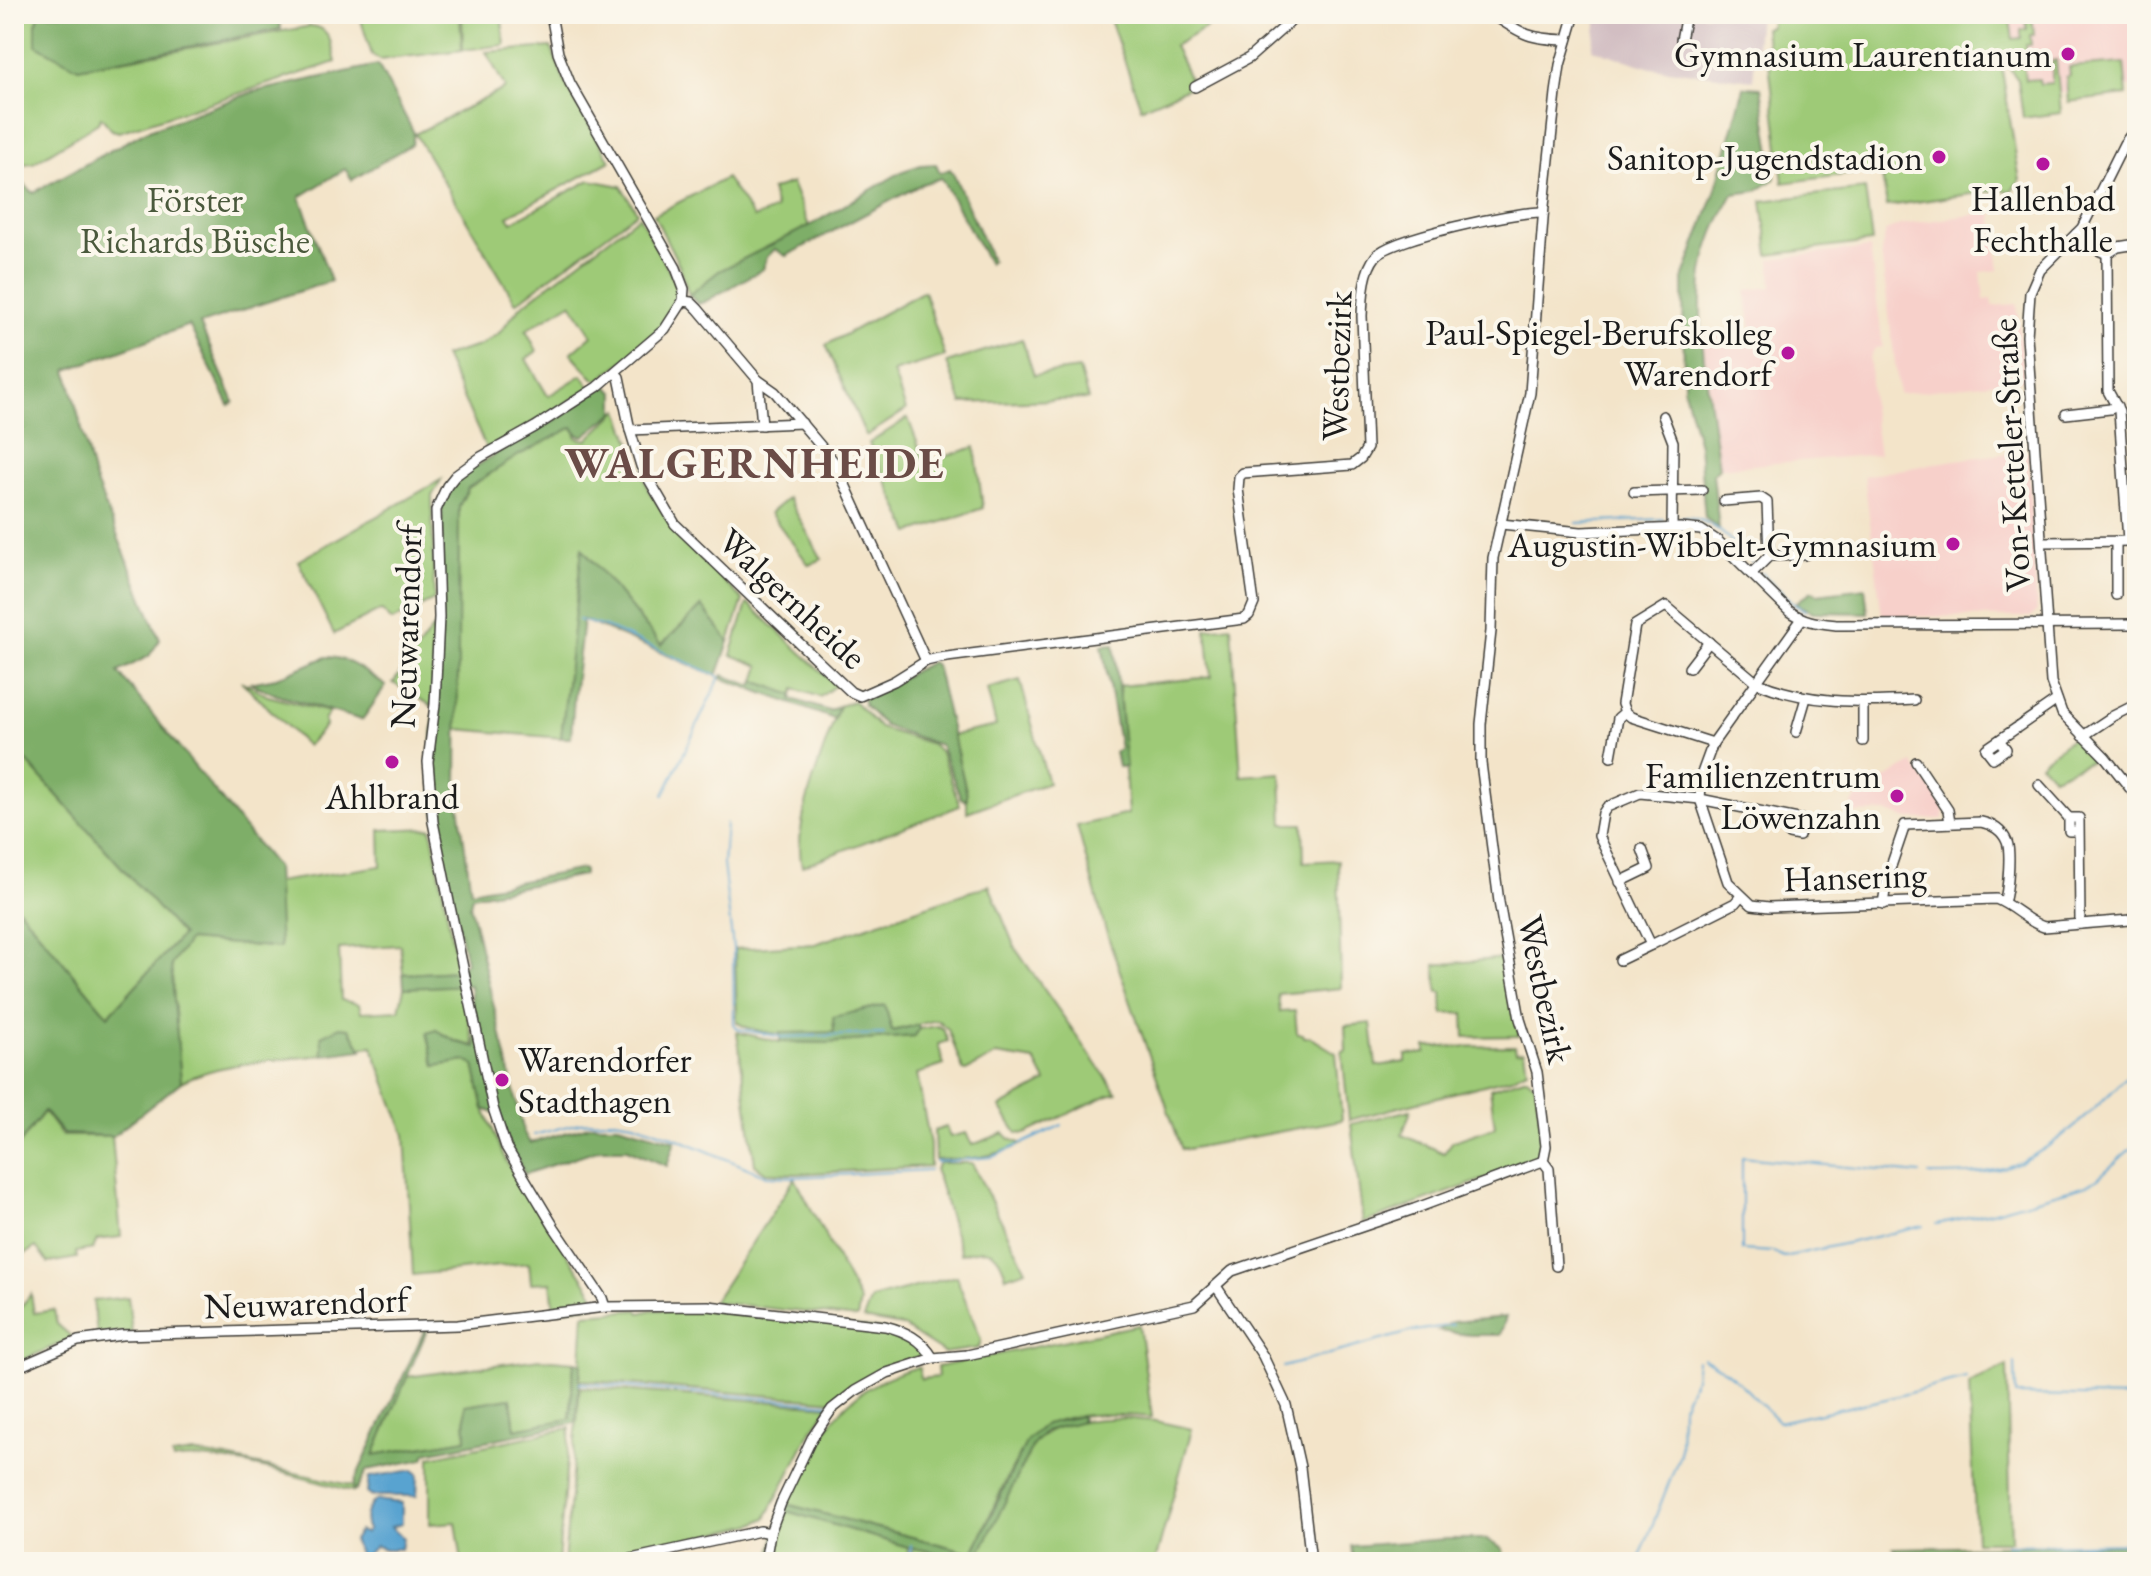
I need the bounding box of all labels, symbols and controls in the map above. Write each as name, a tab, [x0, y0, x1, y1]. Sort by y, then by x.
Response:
place label: Gymnasium Laurentianum	[1674, 31, 2052, 78]
marker: Gymnasium Laurentianum	[2059, 45, 2077, 63]
place label: Sanitop-Jugendstadion	[1607, 134, 1923, 181]
marker: Sanitop-Jugendstadion	[1930, 148, 1948, 166]
marker: Hallenbad Fechthalle	[2034, 155, 2052, 173]
place label: Hallenbad Fechthalle	[1971, 175, 2116, 263]
park label: Förster Richards Büsche	[80, 176, 310, 264]
street label: Westbezirk	[1310, 289, 1363, 442]
place label: Paul-Spiegel-Berufskolleg Warendorf	[1425, 309, 1777, 397]
street label: Von-Ketteler-Straße	[1980, 317, 2041, 593]
marker: Paul-Spiegel-Berufskolleg Warendorf	[1779, 344, 1797, 362]
district label: WALGERNHEIDE	[564, 434, 946, 491]
street label: Walgernheide	[708, 517, 877, 679]
street label: Neuwarendorf	[378, 518, 433, 729]
place label: Augustin-Wibbelt-Gymnasium	[1507, 521, 1937, 568]
marker: Augustin-Wibbelt-Gymnasium	[1944, 535, 1962, 553]
place label: Familienzentrum Löwenzahn	[1645, 752, 1881, 840]
marker: Ahlbrand	[383, 753, 401, 771]
place label: Ahlbrand	[324, 773, 460, 820]
marker: Familienzentrum Löwenzahn	[1888, 787, 1906, 805]
street label: Hansering	[1782, 850, 1928, 902]
street label: Westbezirk	[1507, 911, 1584, 1069]
place label: Warendorfer Stadthagen	[518, 1036, 691, 1124]
marker: Warendorfer Stadthagen	[493, 1071, 511, 1089]
street label: Neuwarendorf	[203, 1275, 414, 1330]

